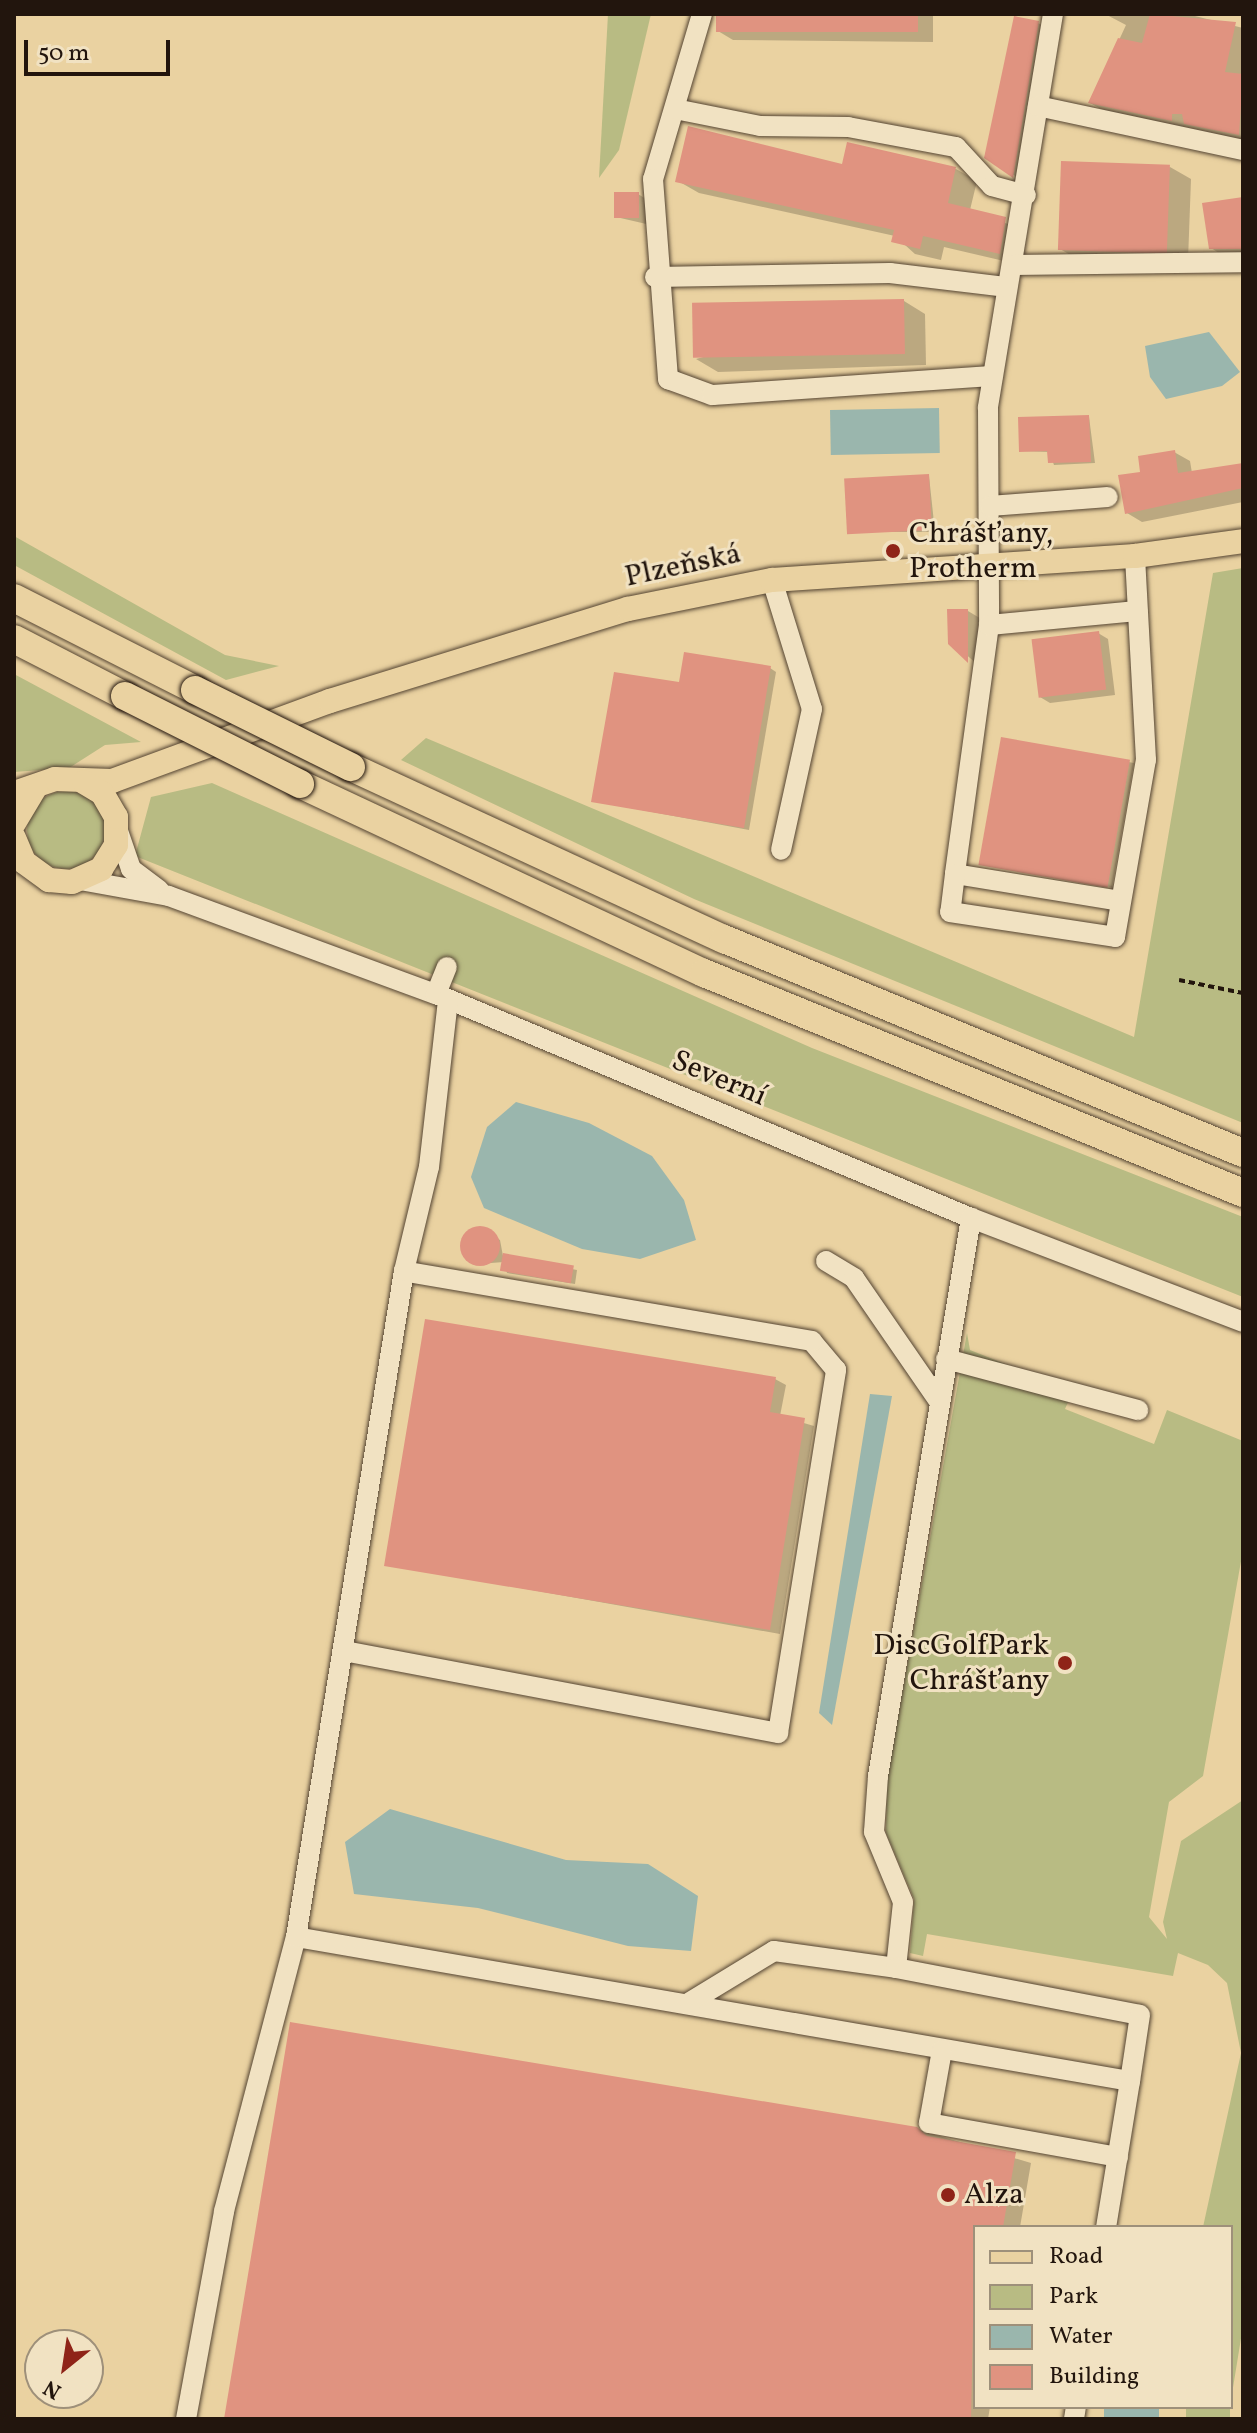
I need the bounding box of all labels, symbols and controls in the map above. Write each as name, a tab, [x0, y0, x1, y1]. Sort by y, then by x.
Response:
scale bar	[28, 24, 174, 74]
text: 50 m	[38, 37, 90, 71]
place label: Chrášťany, Protherm	[909, 516, 1053, 586]
street label: Plzeňská	[622, 536, 744, 596]
marker: Chrášťany, Protherm	[884, 542, 902, 560]
street label: Severní	[666, 1043, 772, 1115]
place label: DiscGolfPark Chrášťany	[873, 1628, 1049, 1698]
marker: DiscGolfPark Chrášťany	[1056, 1654, 1074, 1672]
place label: Alza	[964, 2177, 1024, 2213]
marker: Alza	[939, 2186, 957, 2204]
legend	[973, 2225, 1233, 2409]
text: Road	[1049, 2240, 1103, 2274]
text: Park	[1049, 2280, 1098, 2314]
text: Water	[1049, 2320, 1113, 2354]
north arrow	[24, 2329, 104, 2409]
text: Building	[1049, 2360, 1139, 2394]
text: N	[38, 2371, 67, 2406]

